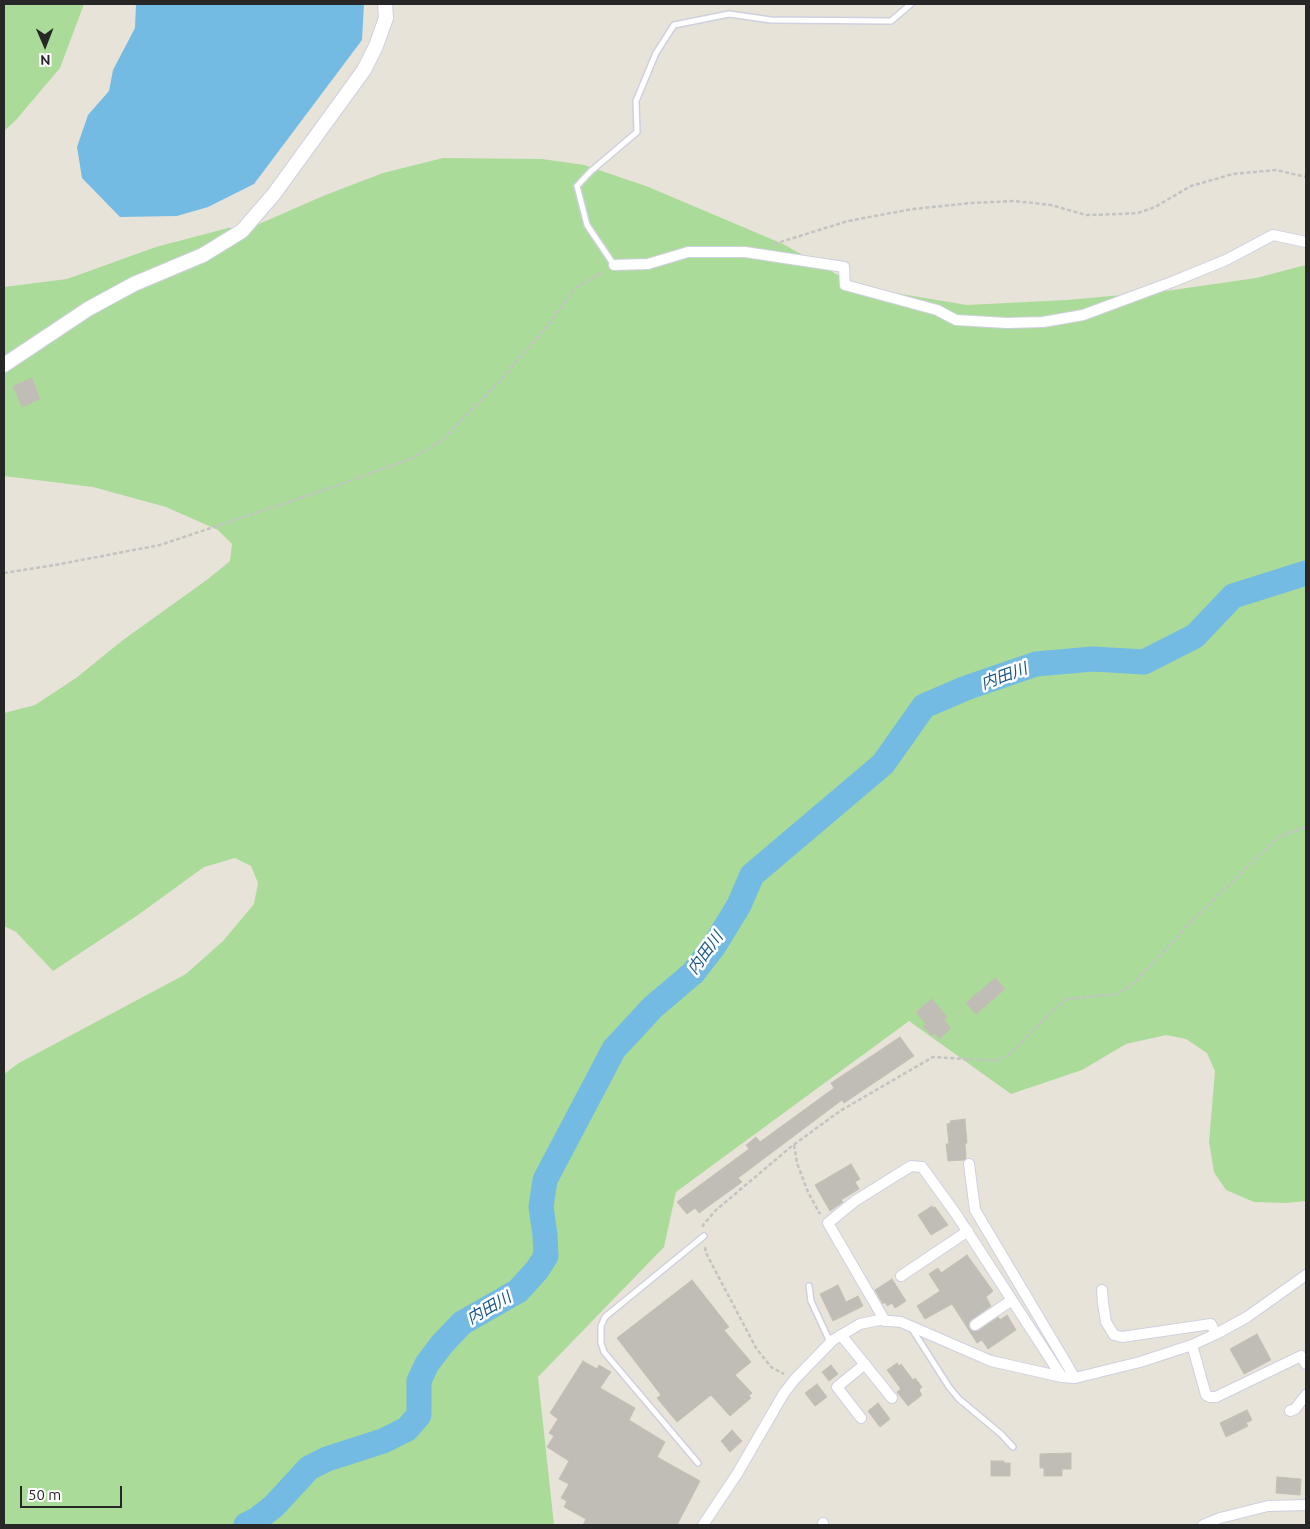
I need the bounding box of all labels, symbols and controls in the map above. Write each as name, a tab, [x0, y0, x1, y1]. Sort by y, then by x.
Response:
north arrow	[20, 20, 70, 70]
text: N	[40, 52, 51, 68]
water label: 内田川	[978, 659, 1030, 693]
water label: 内田川	[683, 928, 727, 978]
water label: 内田川	[463, 1288, 515, 1328]
scale bar	[22, 1476, 125, 1508]
text: 50 m	[28, 1486, 61, 1503]

